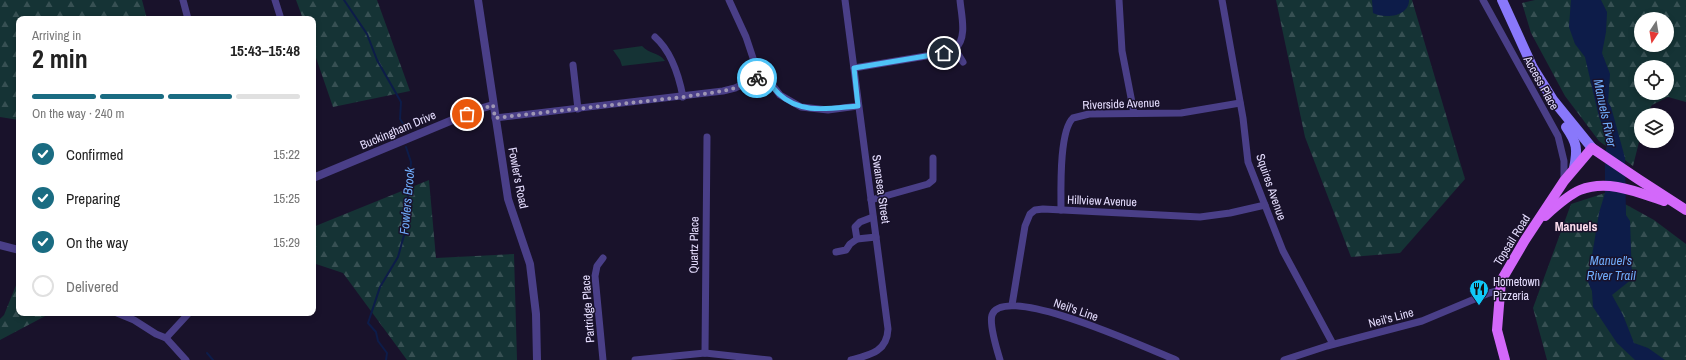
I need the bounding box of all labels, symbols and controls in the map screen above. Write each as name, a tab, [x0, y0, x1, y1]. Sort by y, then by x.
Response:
north arrow	[1634, 12, 1674, 52]
map controls	[1634, 12, 1674, 148]
text: Arriving in	[32, 27, 81, 44]
pin	[927, 36, 961, 70]
text: 15:43–15:48	[230, 40, 300, 61]
text: 2 min	[32, 41, 88, 76]
icon: home	[933, 42, 955, 64]
street label: Access Place	[1519, 52, 1562, 113]
courier	[737, 58, 777, 98]
button: locate	[1634, 60, 1674, 100]
icon: bike	[746, 67, 768, 89]
water label: Manuels River	[1590, 78, 1621, 149]
street label: Riverside Avenue	[1082, 95, 1160, 113]
pin	[450, 97, 484, 131]
icon: bag	[456, 103, 478, 125]
text: On the way · 240 m	[32, 105, 124, 122]
street label: Buckingham Drive	[358, 107, 438, 153]
button: layers	[1634, 108, 1674, 148]
icon: check	[32, 143, 54, 165]
text: Confirmed	[66, 144, 123, 165]
text: 15:22	[273, 146, 300, 163]
street label: Fowler's Road	[504, 146, 532, 210]
street label: Squires Avenue	[1252, 152, 1290, 222]
street label: Swansea Street	[868, 153, 894, 225]
water label: Fowlers Brook	[396, 166, 418, 235]
icon: check	[32, 187, 54, 209]
text: Preparing	[66, 188, 120, 209]
text: 15:25	[273, 190, 300, 207]
street label: Hillview Avenue	[1067, 192, 1137, 210]
street label: Topsail Road	[1490, 211, 1534, 269]
street label: Quartz Place	[686, 216, 702, 274]
district label: Manuels	[1555, 218, 1597, 235]
icon: check	[32, 231, 54, 253]
text: On the way	[66, 232, 128, 253]
text: 15:29	[273, 234, 300, 251]
water label: Manuel's River Trail	[1586, 252, 1636, 284]
place label: Hometown Pizzeria	[1493, 274, 1540, 304]
street label: Partridge Place	[578, 275, 598, 343]
text: Delivered	[66, 276, 119, 297]
restaurant icon: Hometown Pizzeria	[1468, 278, 1490, 306]
street label: Neil's Line	[1052, 295, 1100, 325]
street label: Neil's Line	[1367, 304, 1415, 332]

